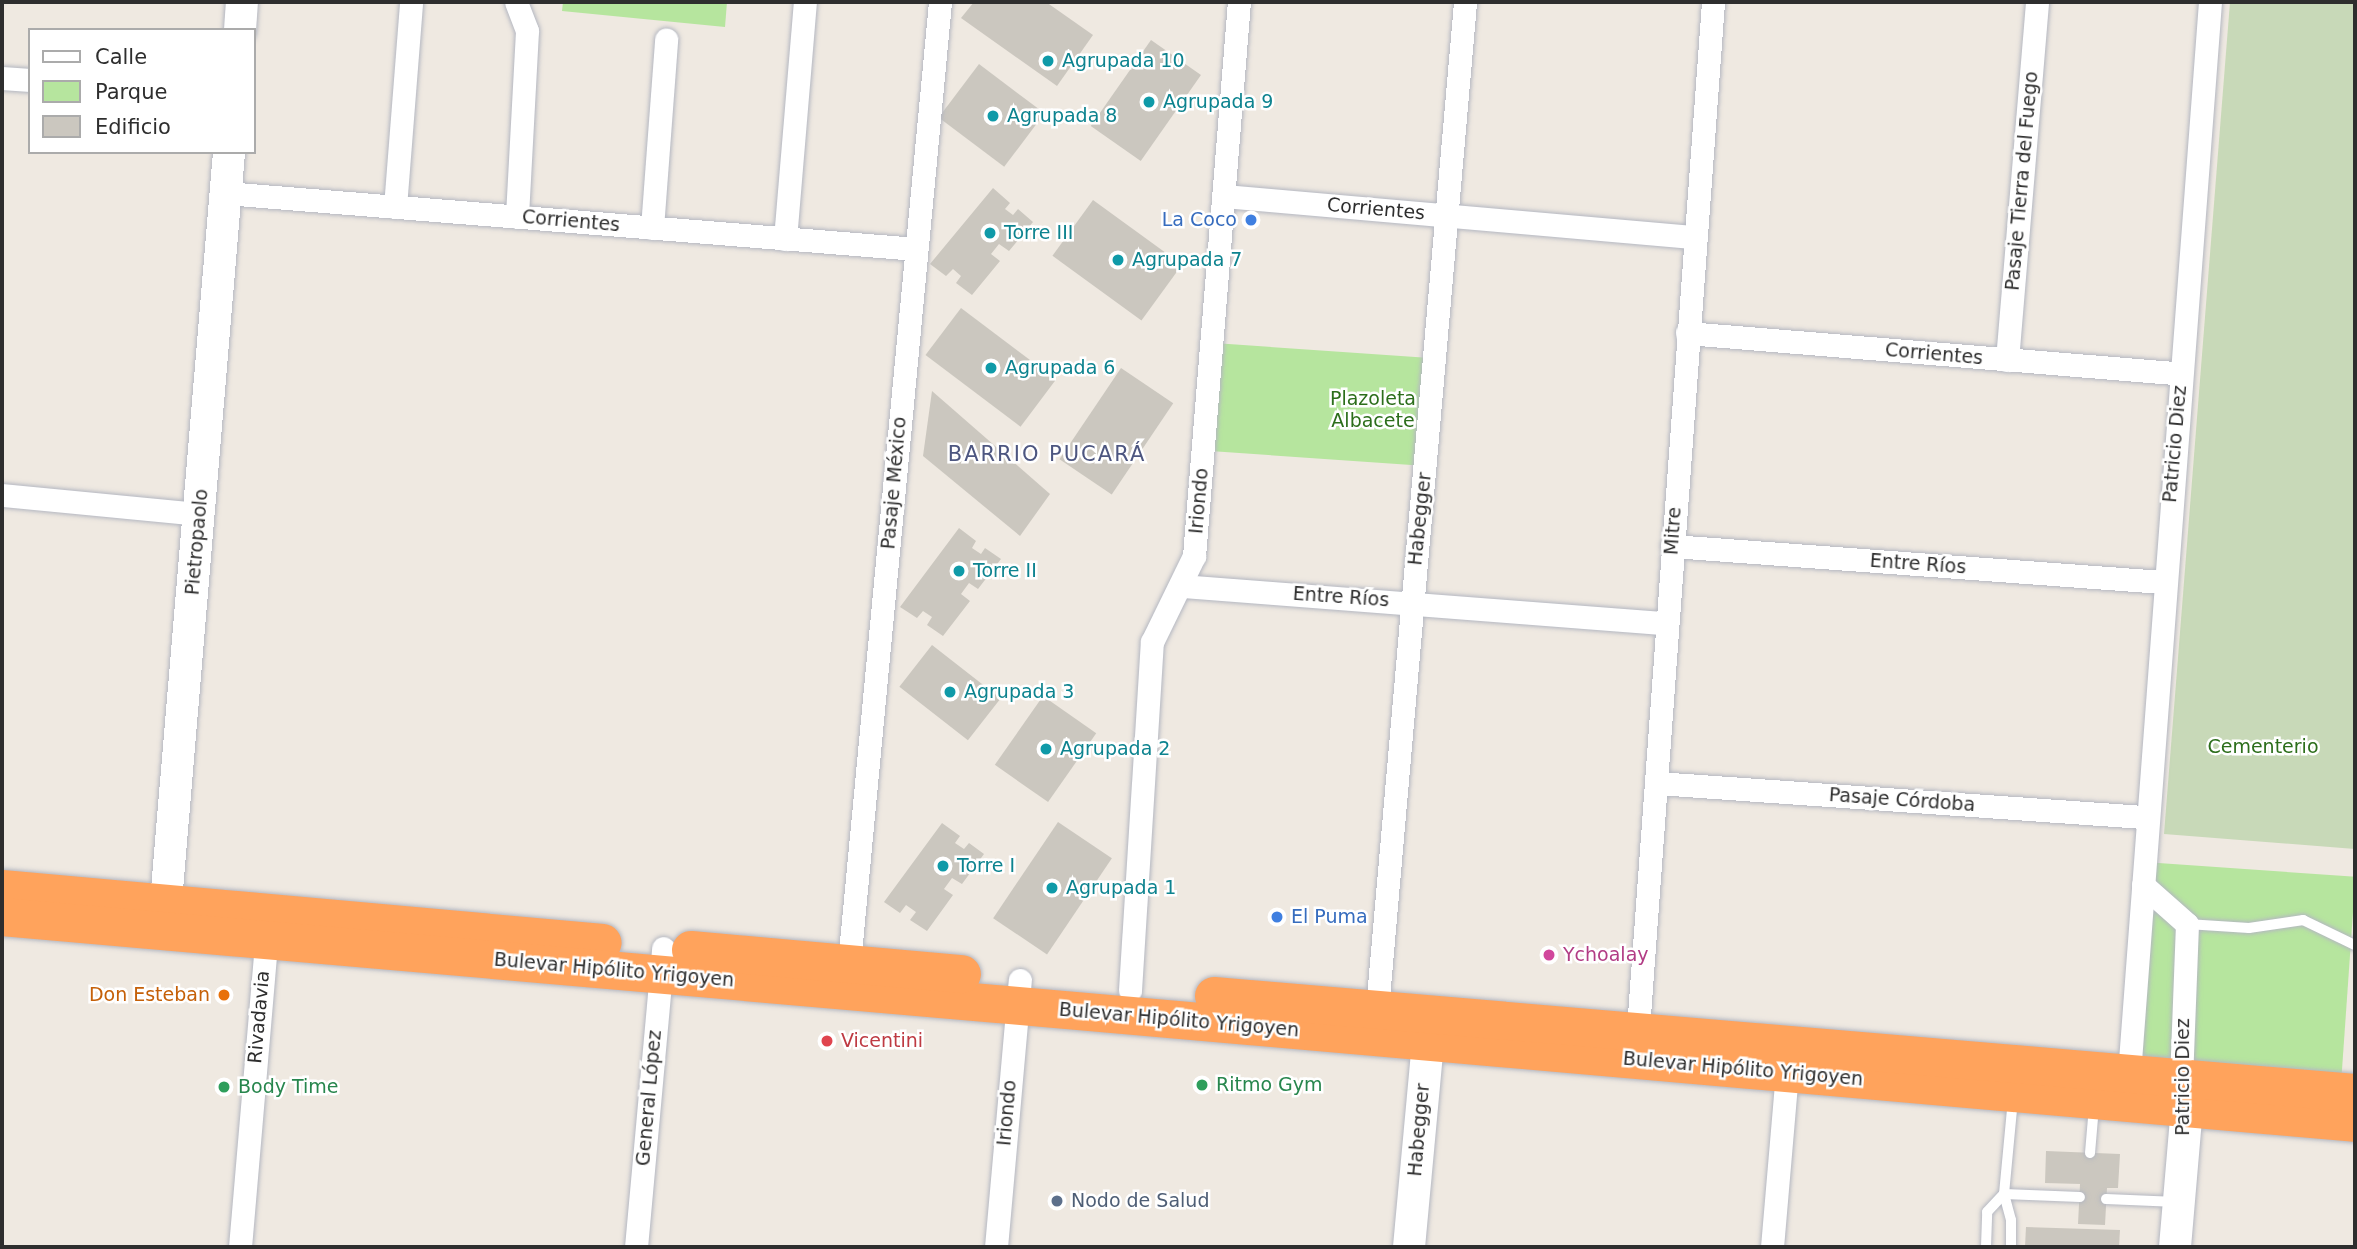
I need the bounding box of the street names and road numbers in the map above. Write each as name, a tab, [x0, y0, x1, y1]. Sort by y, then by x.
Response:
street label: Pasaje Tierra del Fuego	[2001, 70, 2043, 292]
street label: Corrientes	[1326, 193, 1426, 225]
street label: Corrientes	[521, 205, 621, 237]
street label: Corrientes	[1884, 338, 1984, 370]
street label: Patricio Diez	[2159, 384, 2191, 504]
street label: Pasaje México	[877, 416, 911, 550]
street label: Iriondo	[1185, 467, 1213, 535]
street label: Habegger	[1404, 471, 1436, 567]
street label: Pietropaolo	[181, 488, 213, 596]
street label: Mitre	[1660, 506, 1686, 556]
street label: Entre Ríos	[1869, 549, 1967, 579]
street label: Entre Ríos	[1292, 582, 1390, 612]
street label: Pasaje Córdoba	[1828, 784, 1976, 816]
street label: Bulevar Hipólito Yrigoyen	[493, 948, 735, 992]
street label: Rivadavia	[244, 970, 274, 1064]
street label: Bulevar Hipólito Yrigoyen	[1058, 998, 1300, 1042]
street label: Patricio Diez	[2172, 1018, 2194, 1136]
street label: General López	[632, 1029, 666, 1167]
street label: Bulevar Hipólito Yrigoyen	[1622, 1047, 1864, 1091]
street label: Iriondo	[993, 1079, 1021, 1147]
street label: Habegger	[1404, 1083, 1434, 1177]

